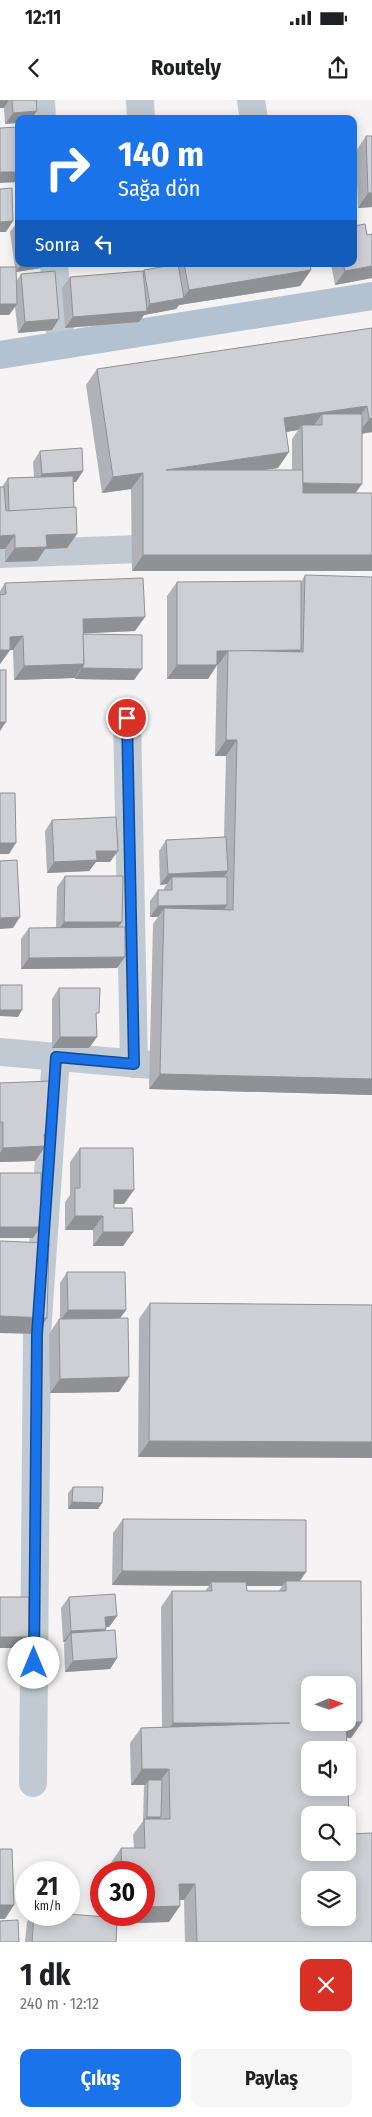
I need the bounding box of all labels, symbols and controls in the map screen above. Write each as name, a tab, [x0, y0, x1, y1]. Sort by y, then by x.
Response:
text: 12:11	[25, 6, 61, 29]
icon: back	[20, 54, 48, 82]
text: Routely	[151, 54, 221, 81]
icon: share	[324, 54, 352, 82]
text: 140 m	[118, 133, 204, 175]
icon: right	[35, 135, 100, 200]
text: Sağa dön	[118, 175, 200, 202]
icon: left	[90, 230, 118, 258]
text: Sonra	[35, 233, 80, 256]
pin	[106, 697, 148, 739]
icon: arrive	[113, 704, 141, 732]
position arrow	[7, 1636, 59, 1688]
north arrow	[301, 1676, 356, 1731]
map controls	[301, 1676, 356, 1926]
button: sound	[301, 1741, 356, 1796]
button: search	[301, 1806, 356, 1861]
speed limit sign: 30	[90, 1861, 155, 1926]
button: layers	[301, 1871, 356, 1926]
text: 21	[37, 1872, 58, 1902]
text: km/h	[34, 1899, 61, 1913]
text: 1 dk	[20, 1957, 71, 1993]
button: close	[300, 1959, 352, 2011]
text: 240 m · 12:12	[20, 1994, 99, 2013]
button: Çıkış	[20, 2049, 181, 2107]
button: Paylaş	[191, 2049, 352, 2107]

